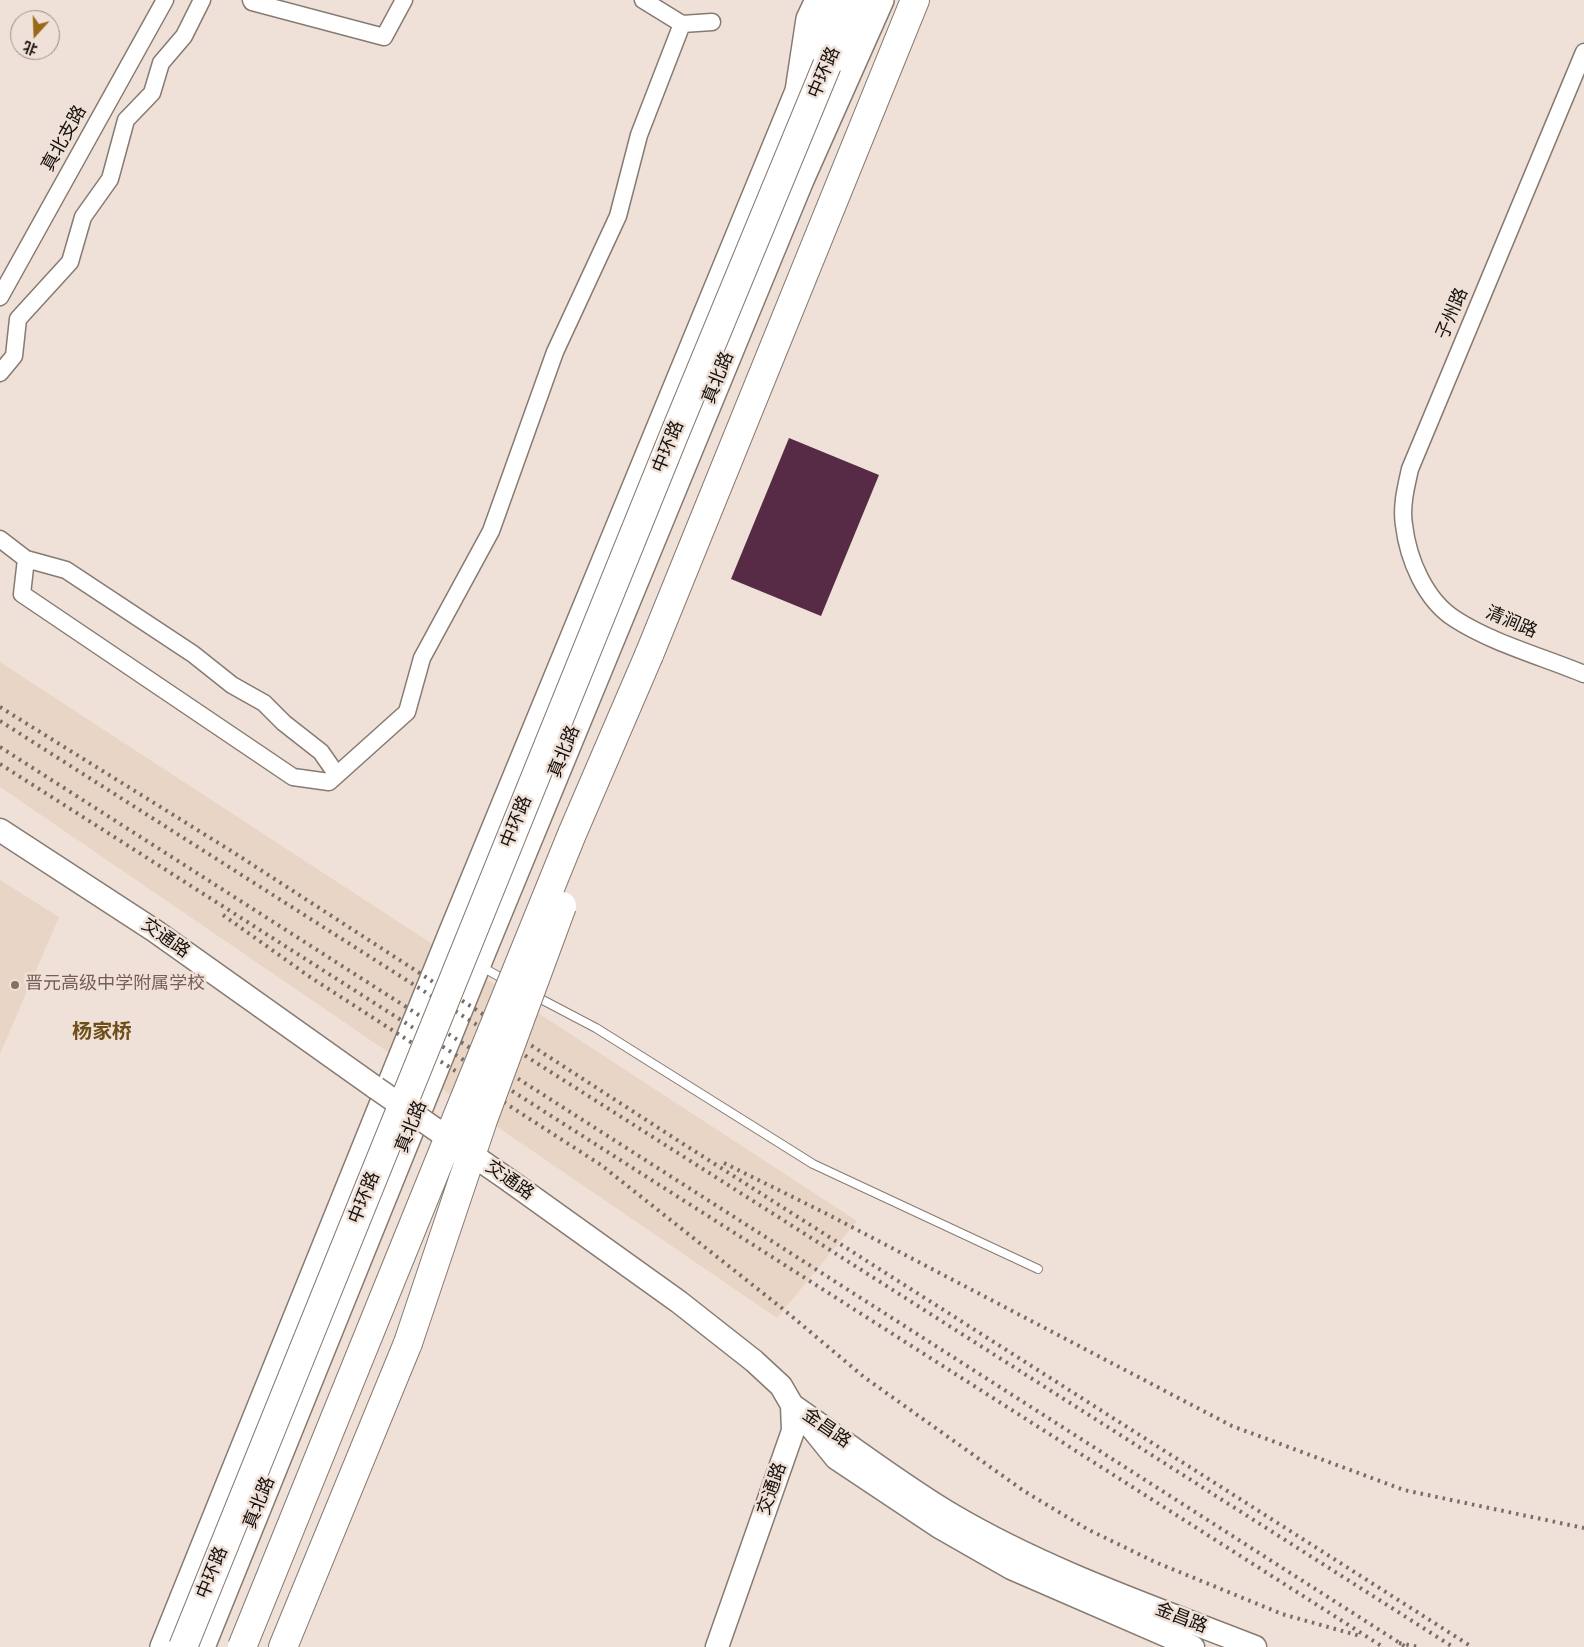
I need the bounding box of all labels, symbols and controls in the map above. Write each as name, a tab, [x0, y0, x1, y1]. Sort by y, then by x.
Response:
north arrow	[10, 10, 60, 60]
text: 北	[20, 36, 40, 60]
street label: 中环路	[805, 44, 845, 102]
street label: 真北支路	[38, 102, 92, 176]
street label: 子州路	[1433, 285, 1473, 343]
street label: 真北路	[699, 349, 739, 407]
street label: 中环路	[649, 418, 689, 476]
street label: 清涧路	[1482, 603, 1540, 643]
street label: 真北路	[545, 723, 585, 781]
street label: 中环路	[497, 793, 537, 851]
street label: 交通路	[137, 915, 193, 963]
place label: 晋元高级中学附属学校	[25, 974, 205, 996]
marker: 晋元高级中学附属学校	[9, 979, 21, 991]
district label: 杨家桥	[72, 1021, 132, 1045]
street label: 真北路	[392, 1098, 432, 1156]
street label: 交通路	[481, 1157, 537, 1205]
street label: 中环路	[345, 1169, 385, 1227]
street label: 金昌路	[798, 1405, 854, 1453]
street label: 交通路	[754, 1460, 792, 1518]
street label: 真北路	[240, 1474, 280, 1532]
street label: 中环路	[193, 1544, 233, 1602]
street label: 金昌路	[1152, 1599, 1210, 1639]

